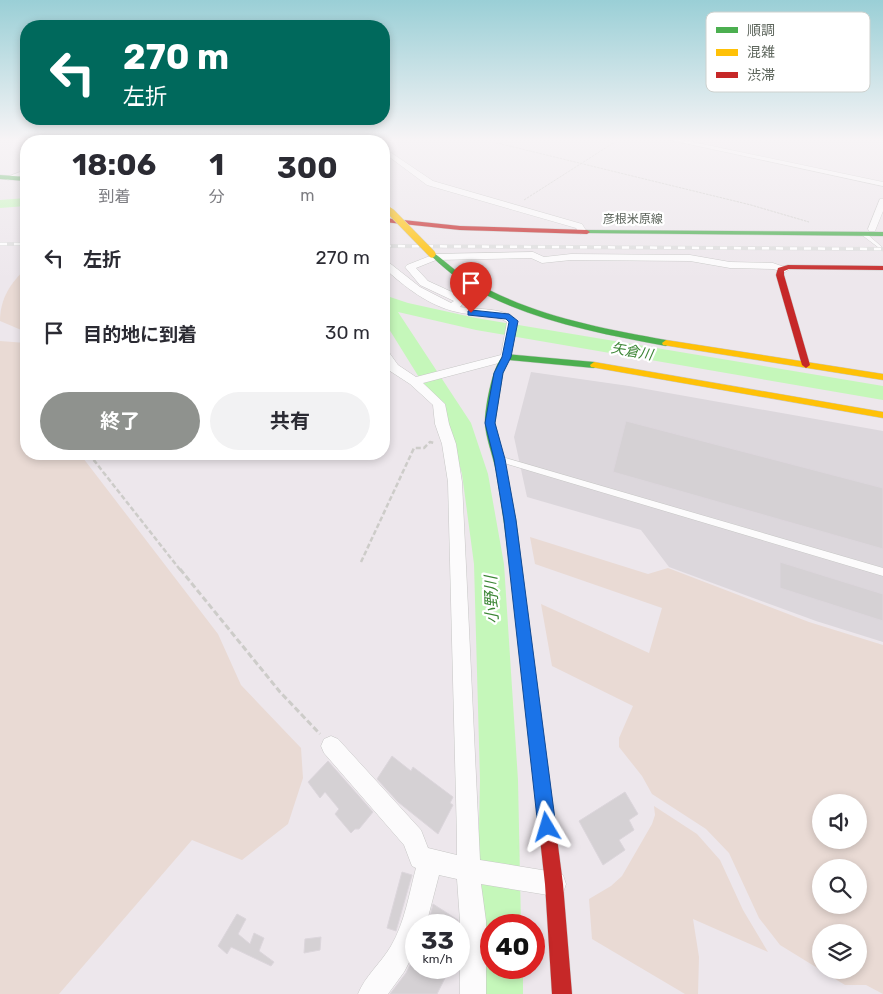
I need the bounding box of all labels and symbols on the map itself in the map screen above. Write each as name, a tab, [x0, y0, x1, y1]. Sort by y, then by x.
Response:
legend	[706, 12, 870, 92]
text: 順調	[747, 22, 775, 39]
text: 混雑	[747, 44, 775, 61]
text: 渋滞	[747, 67, 775, 84]
street label: 彦根米原線	[603, 212, 663, 226]
pin	[450, 262, 492, 313]
water label: 矢倉川	[610, 339, 656, 364]
water label: 小野川	[481, 574, 502, 624]
position arrow	[520, 800, 572, 852]
speed limit sign: 40	[480, 914, 545, 979]

